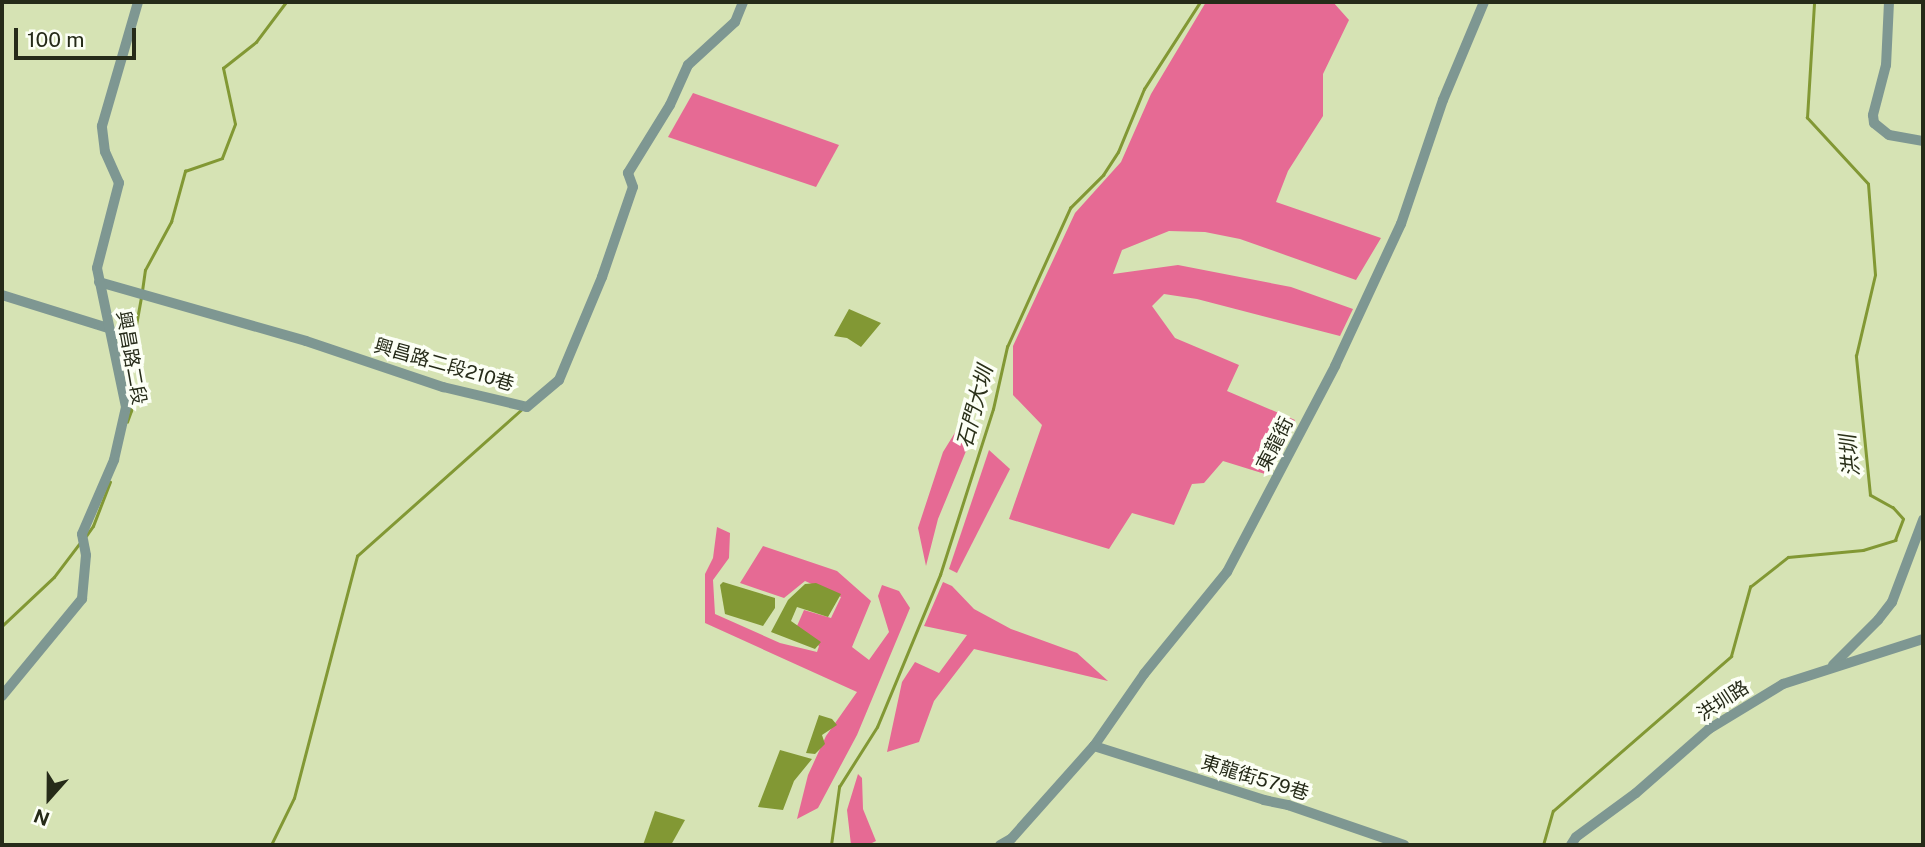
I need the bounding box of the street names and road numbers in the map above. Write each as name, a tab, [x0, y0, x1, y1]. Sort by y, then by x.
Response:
street label: 興昌路二段	[112, 309, 150, 407]
street label: 興昌路二段210巷	[371, 334, 517, 396]
street label: 東龍街	[1252, 413, 1298, 475]
street label: 洪圳路	[1693, 676, 1753, 726]
street label: 東龍街579巷	[1199, 751, 1311, 805]

